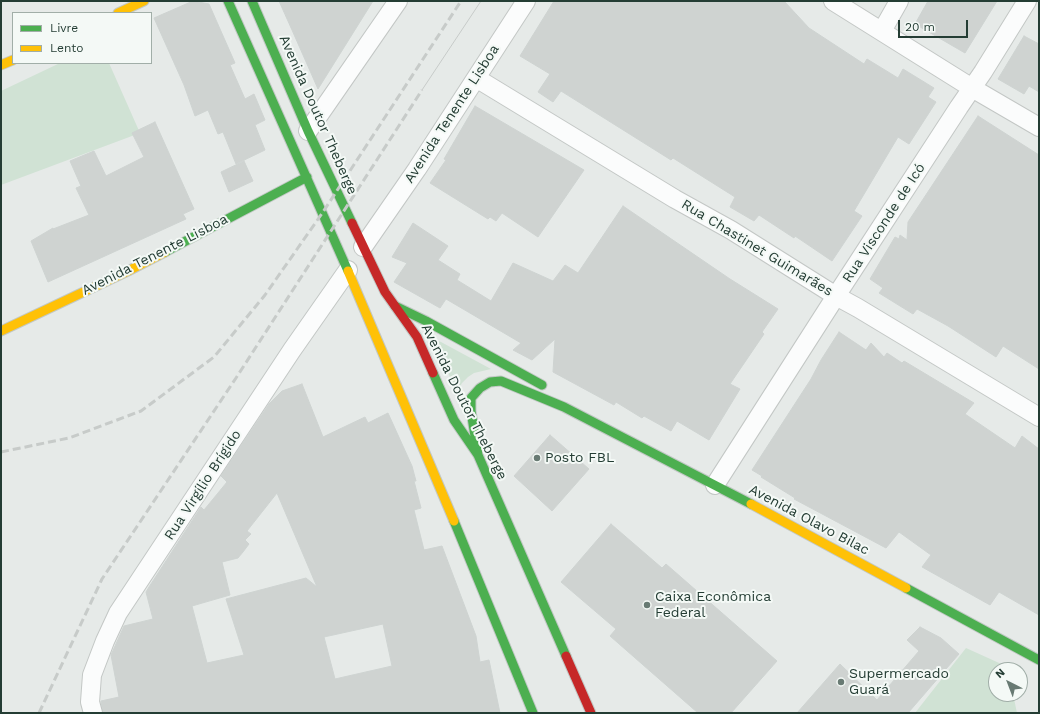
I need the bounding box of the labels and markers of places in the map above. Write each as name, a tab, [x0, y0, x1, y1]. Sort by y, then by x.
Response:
place label: Posto FBL	[545, 450, 614, 466]
marker: Posto FBL	[532, 453, 542, 463]
place label: Caixa Econômica Federal	[655, 589, 771, 622]
marker: Caixa Econômica Federal	[642, 600, 652, 610]
place label: Supermercado Guará	[849, 666, 949, 698]
marker: Supermercado Guará	[836, 677, 846, 687]

